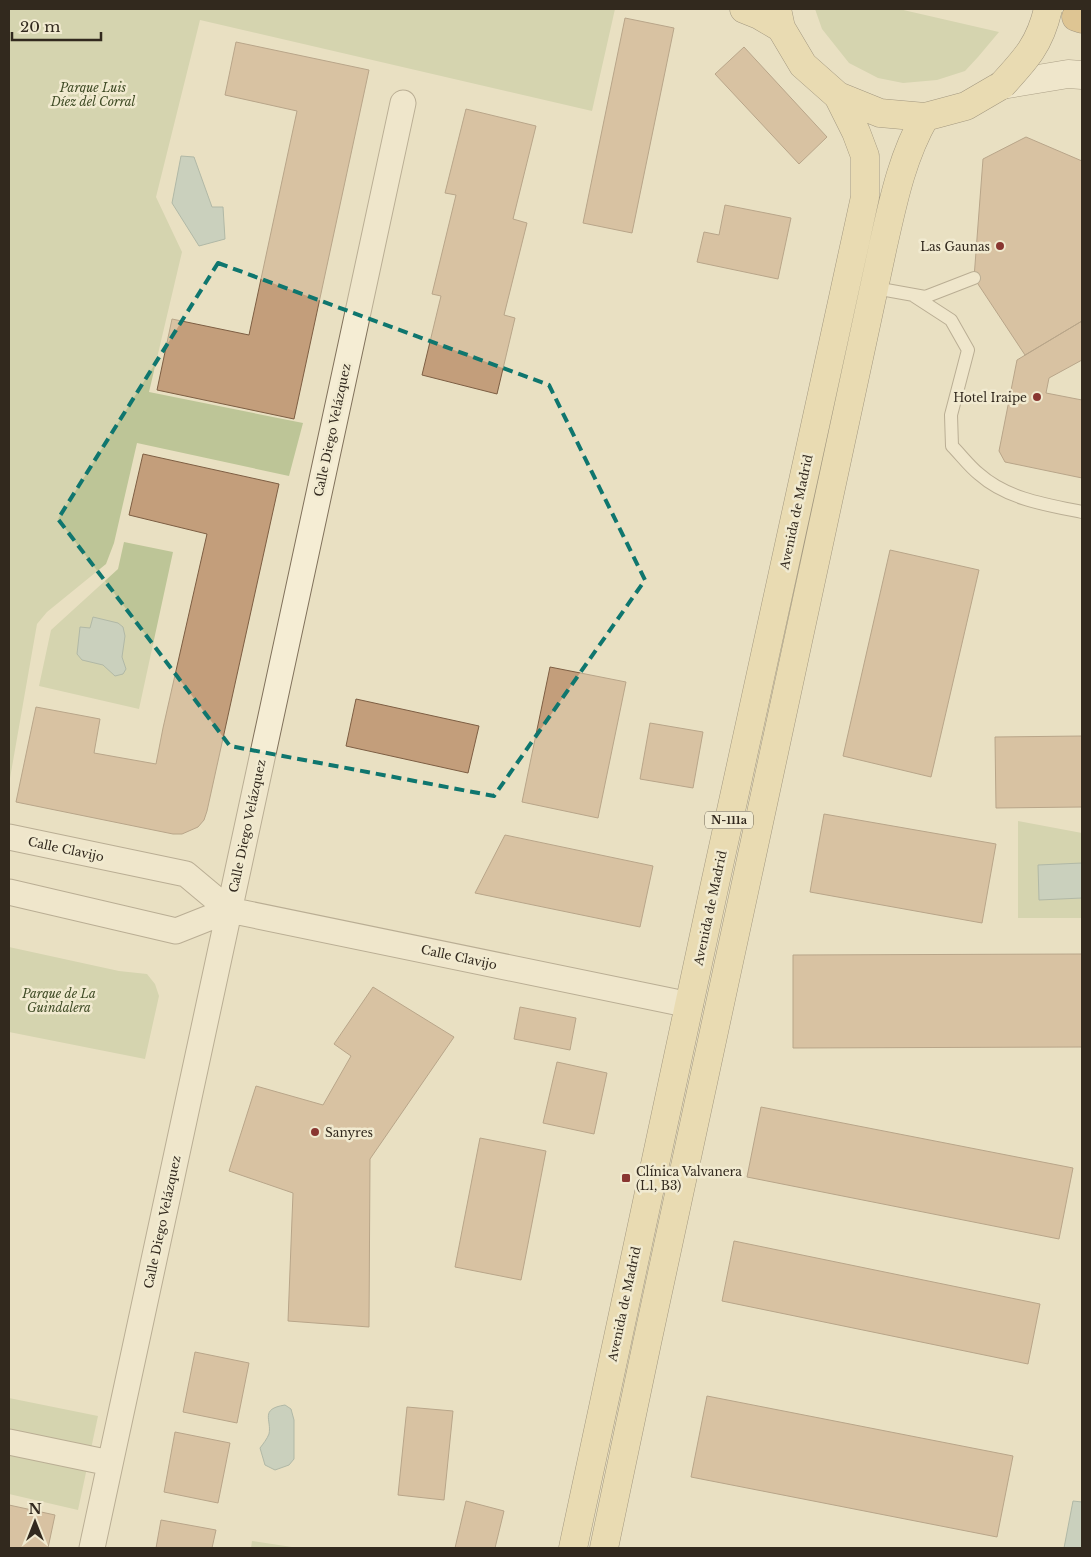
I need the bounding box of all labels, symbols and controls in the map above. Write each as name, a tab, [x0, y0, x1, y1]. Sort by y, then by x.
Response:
scale bar	[12, 10, 101, 42]
text: 20 m	[20, 17, 60, 36]
park label: Parque Luis Díez del Corral	[50, 80, 136, 109]
place label: Las Gaunas	[920, 239, 990, 254]
marker: Las Gaunas	[994, 240, 1006, 252]
street label: Calle Diego Velázquez	[311, 362, 354, 498]
place label: Hotel Iraipe	[953, 390, 1027, 405]
marker: Hotel Iraipe	[1031, 391, 1043, 403]
street label: Avenida de Madrid	[776, 453, 816, 572]
street label: Calle Diego Velázquez	[226, 758, 269, 894]
road number: N-111a	[705, 812, 753, 828]
street label: Calle Clavijo	[27, 834, 105, 864]
street label: Avenida de Madrid	[690, 849, 730, 968]
street label: Calle Clavijo	[420, 942, 498, 972]
park label: Parque de La Guindalera	[21, 986, 96, 1015]
place label: Sanyres	[325, 1125, 373, 1140]
marker: Sanyres	[309, 1126, 321, 1138]
street label: Calle Diego Velázquez	[141, 1154, 184, 1290]
place label: Clínica Valvanera (L1, B3)	[636, 1164, 742, 1193]
marker: Clínica Valvanera (L1, B3)	[620, 1172, 632, 1184]
street label: Avenida de Madrid	[604, 1245, 644, 1364]
north arrow	[10, 1497, 60, 1547]
text: N	[28, 1500, 42, 1518]

